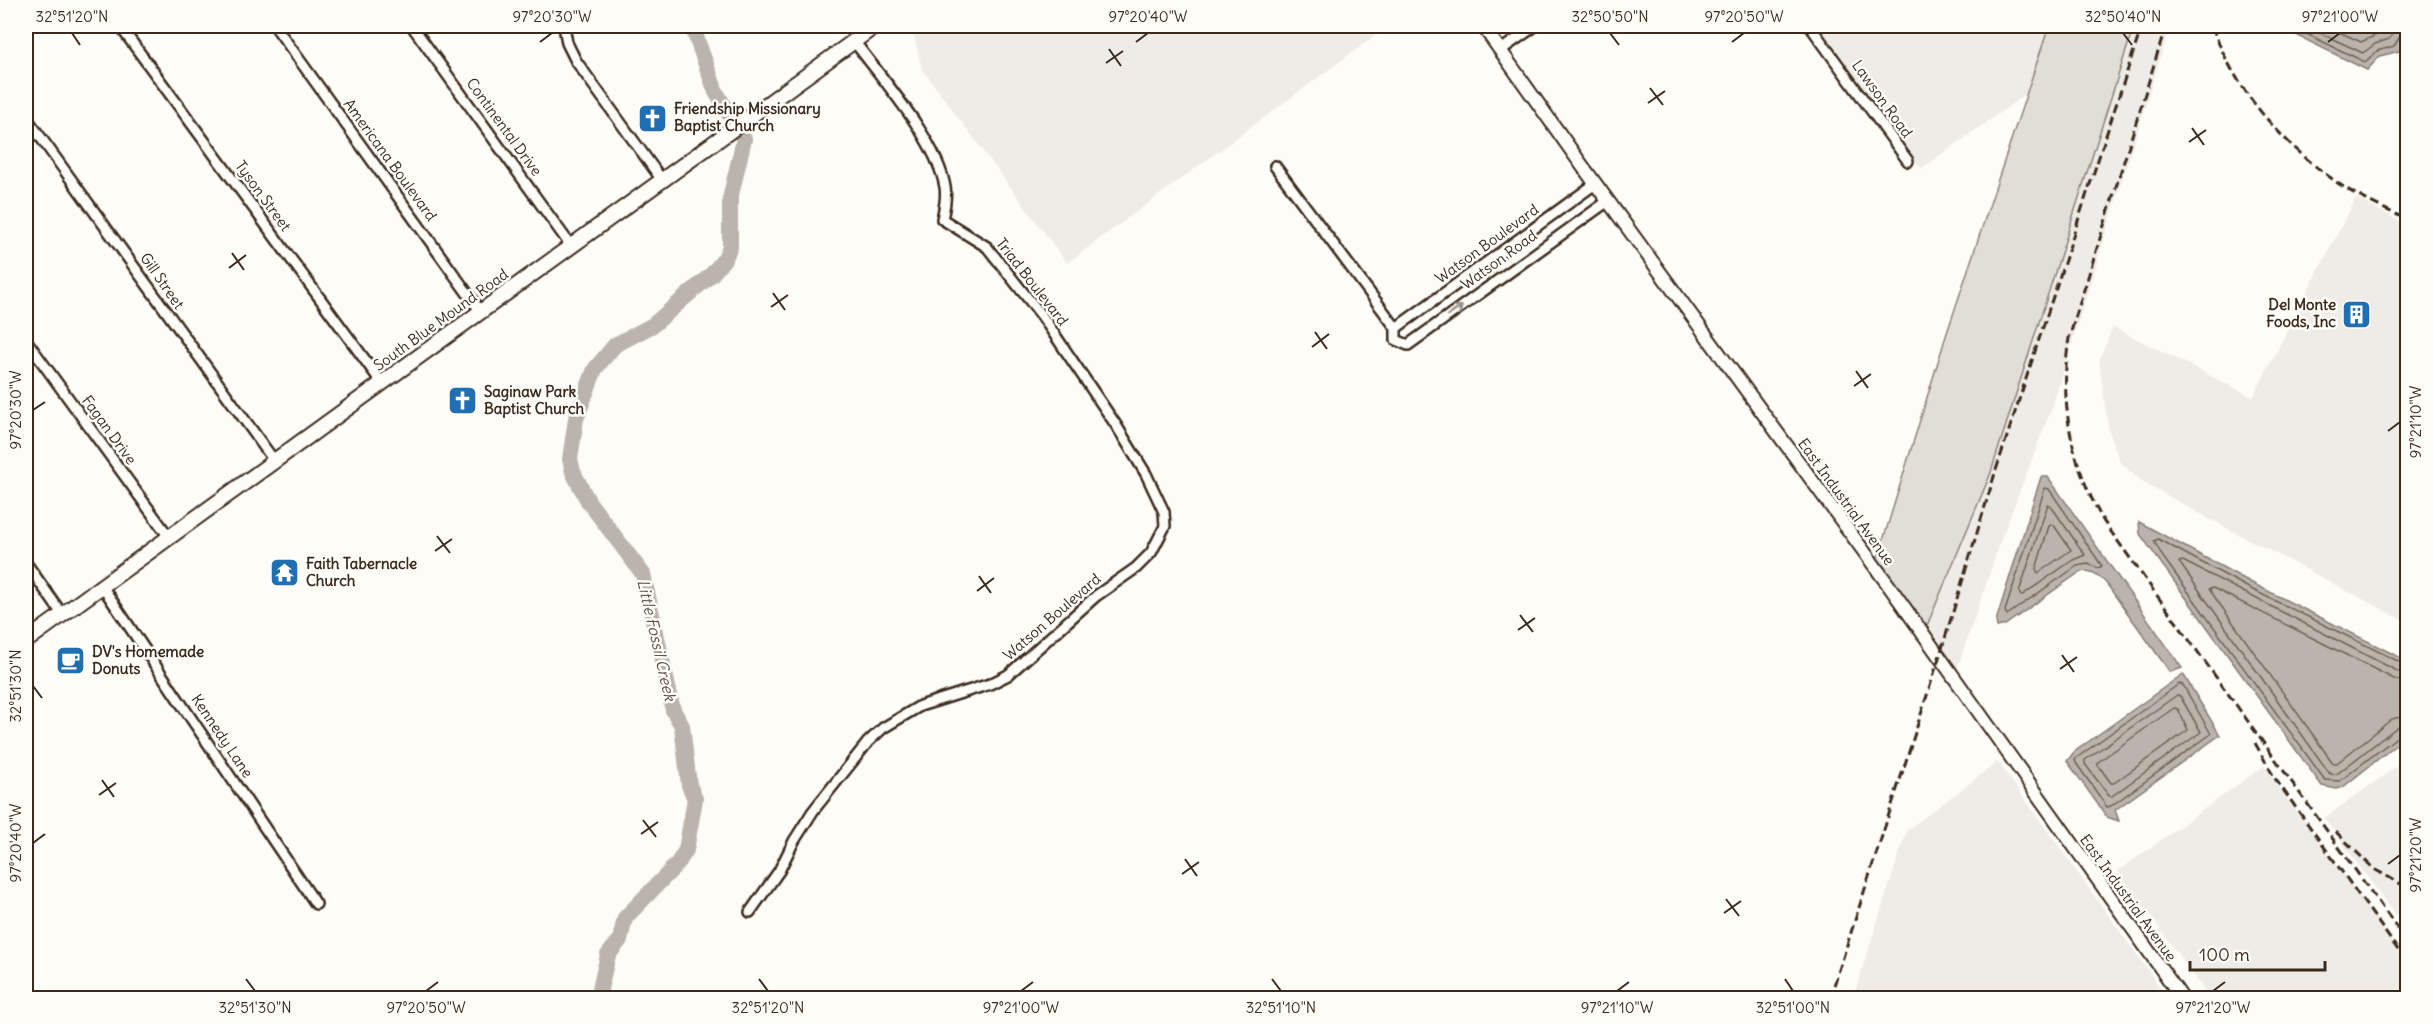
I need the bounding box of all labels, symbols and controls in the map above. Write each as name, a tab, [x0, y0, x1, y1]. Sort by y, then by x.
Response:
text: 32°51'20"N	[36, 7, 108, 26]
text: 97°20'30"W	[512, 7, 592, 26]
text: 97°20'40"W	[1109, 7, 1188, 26]
text: 32°50'50"N	[1571, 7, 1649, 26]
text: 97°20'50"W	[1704, 7, 1784, 26]
text: 32°50'40"N	[2085, 7, 2161, 26]
text: 97°21'00"W	[2302, 7, 2379, 26]
street label: Lawson Road	[1848, 56, 1917, 141]
street label: Continental Drive	[462, 74, 546, 179]
street label: Americana Boulevard	[340, 95, 441, 225]
place label: Friendship Missionary Baptist Church	[674, 99, 821, 136]
church icon: Friendship Missionary Baptist Church	[637, 102, 669, 134]
street label: Tyson Street	[231, 157, 295, 235]
street label: Watson Boulevard	[1431, 200, 1542, 288]
street label: Watson Road	[1457, 226, 1541, 294]
street label: Triad Boulevard	[992, 234, 1073, 330]
street label: Gill Street	[136, 249, 189, 313]
street label: South Blue Mound Road	[370, 264, 512, 375]
place label: Del Monte Foods, Inc	[2266, 295, 2336, 331]
building icon: Del Monte Foods, Inc	[2341, 298, 2373, 330]
one-way arrow	[1446, 304, 1462, 317]
text: 97°20'30"W	[6, 370, 25, 450]
place label: Saginaw Park Baptist Church	[484, 382, 585, 419]
church icon: Saginaw Park Baptist Church	[447, 385, 479, 417]
text: 97°21'10"W	[2406, 385, 2425, 458]
street label: Fagan Drive	[78, 391, 141, 468]
street label: East Industrial Avenue	[1794, 434, 1899, 569]
place label: Faith Tabernacle Church	[306, 554, 417, 590]
temple icon: Faith Tabernacle Church	[269, 557, 301, 589]
street label: Watson Boulevard	[999, 569, 1105, 664]
water label: Little Fossil Creek	[633, 577, 681, 704]
place label: DV's Homemade Donuts	[92, 642, 204, 678]
cafe icon: DV's Homemade Donuts	[55, 645, 87, 677]
text: 32°51'30"N	[6, 649, 25, 723]
street label: Kennedy Lane	[187, 690, 257, 781]
text: 97°20'40"W	[6, 803, 25, 882]
text: 97°21'20"W	[2406, 817, 2425, 892]
street label: East Industrial Avenue	[2076, 830, 2181, 965]
scale bar	[2190, 934, 2325, 972]
text: 100 m	[2199, 943, 2250, 966]
text: 32°51'30"N	[218, 998, 292, 1017]
text: 97°20'50"W	[386, 998, 466, 1017]
text: 32°51'20"N	[732, 998, 804, 1017]
text: 97°21'00"W	[983, 998, 1060, 1017]
text: 32°51'10"N	[1246, 998, 1316, 1017]
text: 97°21'10"W	[1581, 998, 1654, 1017]
text: 32°51'00"N	[1756, 998, 1830, 1017]
text: 97°21'20"W	[2176, 998, 2251, 1017]

